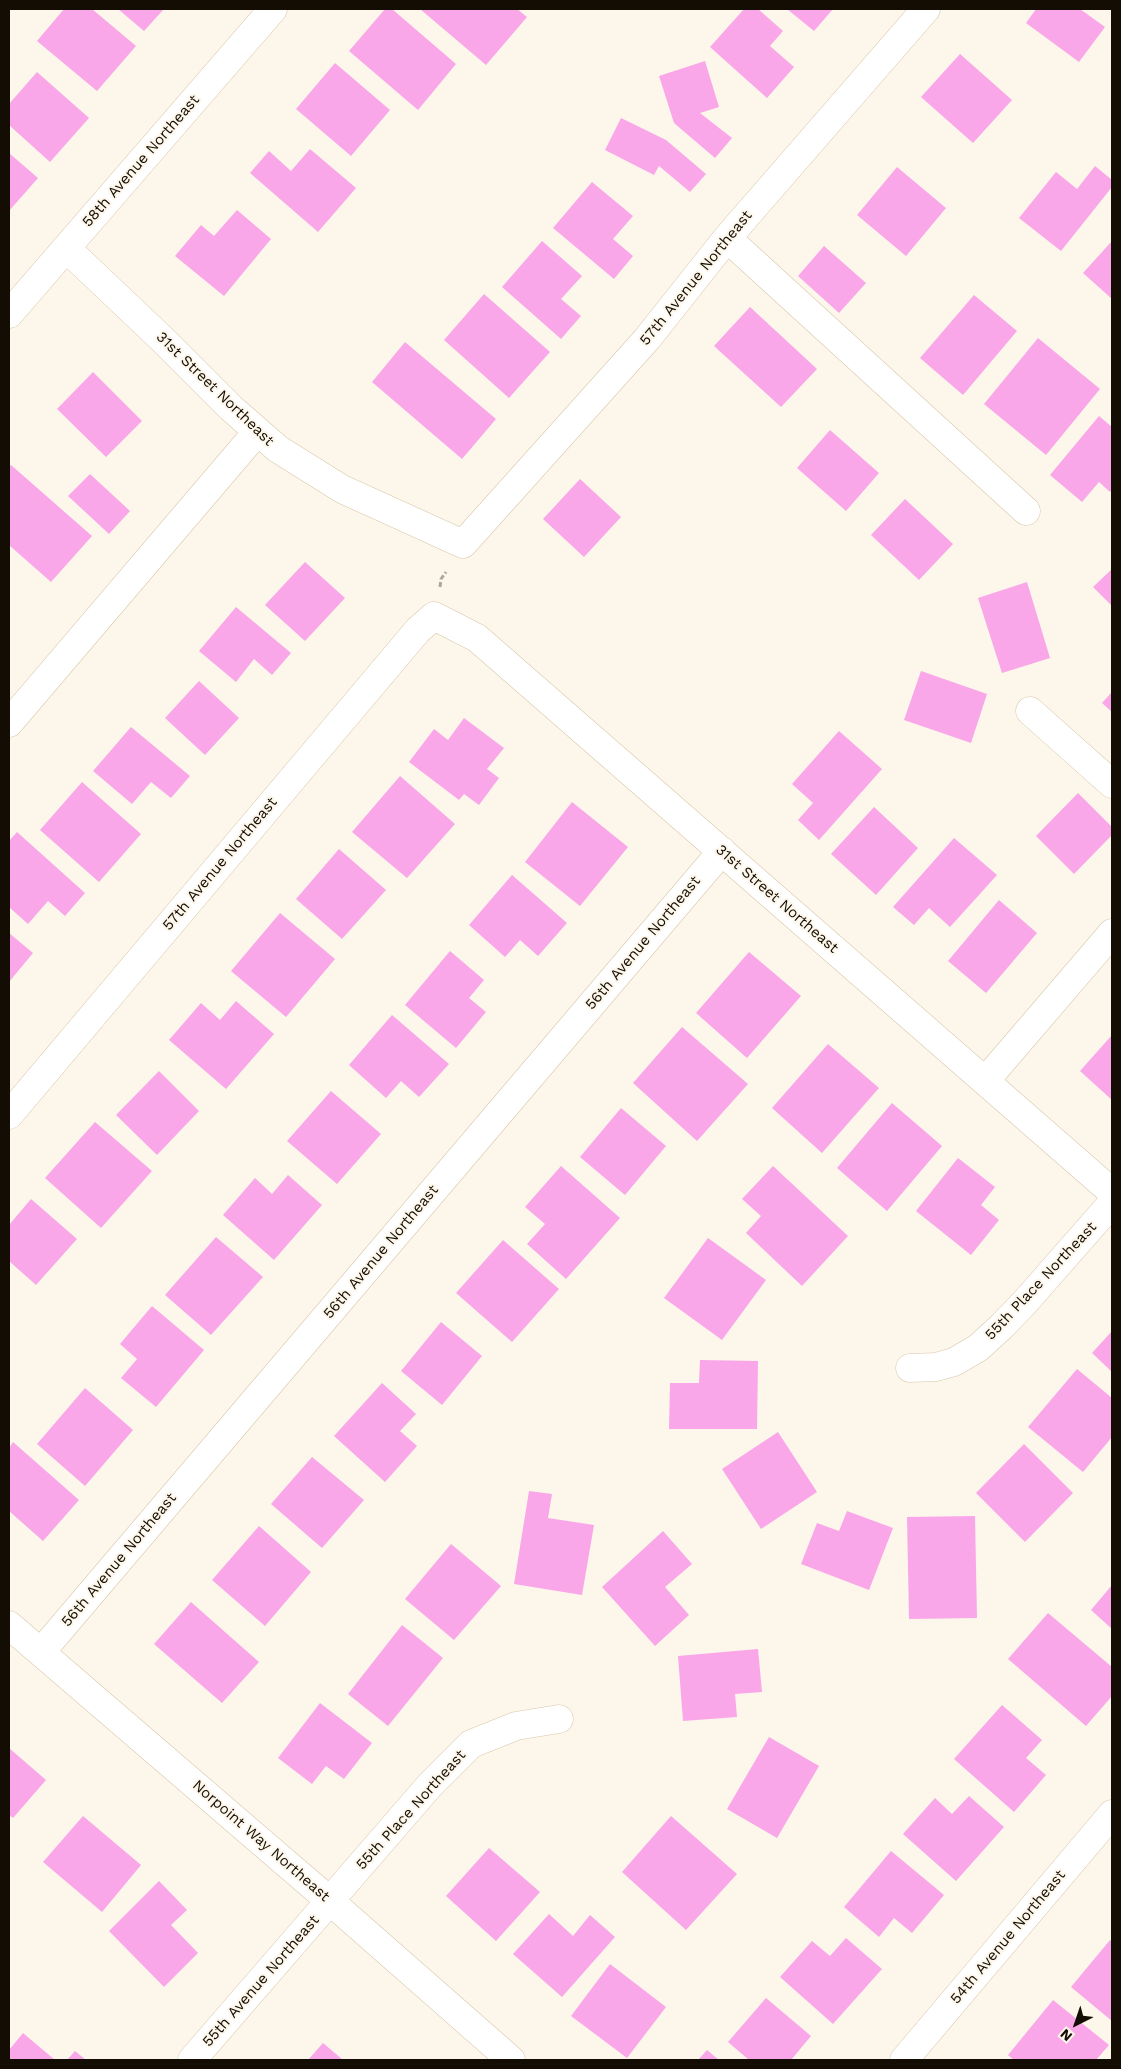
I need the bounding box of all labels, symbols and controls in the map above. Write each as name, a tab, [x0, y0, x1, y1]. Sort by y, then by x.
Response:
street label: 58th Avenue Northeast	[79, 91, 203, 231]
street label: 57th Avenue Northeast	[636, 207, 756, 349]
street label: 31st Street Northeast	[152, 328, 278, 450]
street label: 57th Avenue Northeast	[159, 794, 281, 934]
street label: 31st Street Northeast	[712, 841, 842, 957]
street label: 56th Avenue Northeast	[582, 872, 704, 1014]
street label: 56th Avenue Northeast	[320, 1181, 442, 1323]
street label: 55th Place Northeast	[982, 1218, 1100, 1344]
street label: 56th Avenue Northeast	[58, 1489, 180, 1631]
street label: 55th Place Northeast	[352, 1746, 470, 1874]
street label: Norpoint Way Northeast	[189, 1776, 333, 1906]
street label: 54th Avenue Northeast	[947, 1866, 1069, 2008]
street label: 55th Avenue Northeast	[199, 1911, 323, 2051]
north arrow	[1051, 1999, 1101, 2049]
text: N	[1057, 2026, 1075, 2045]

